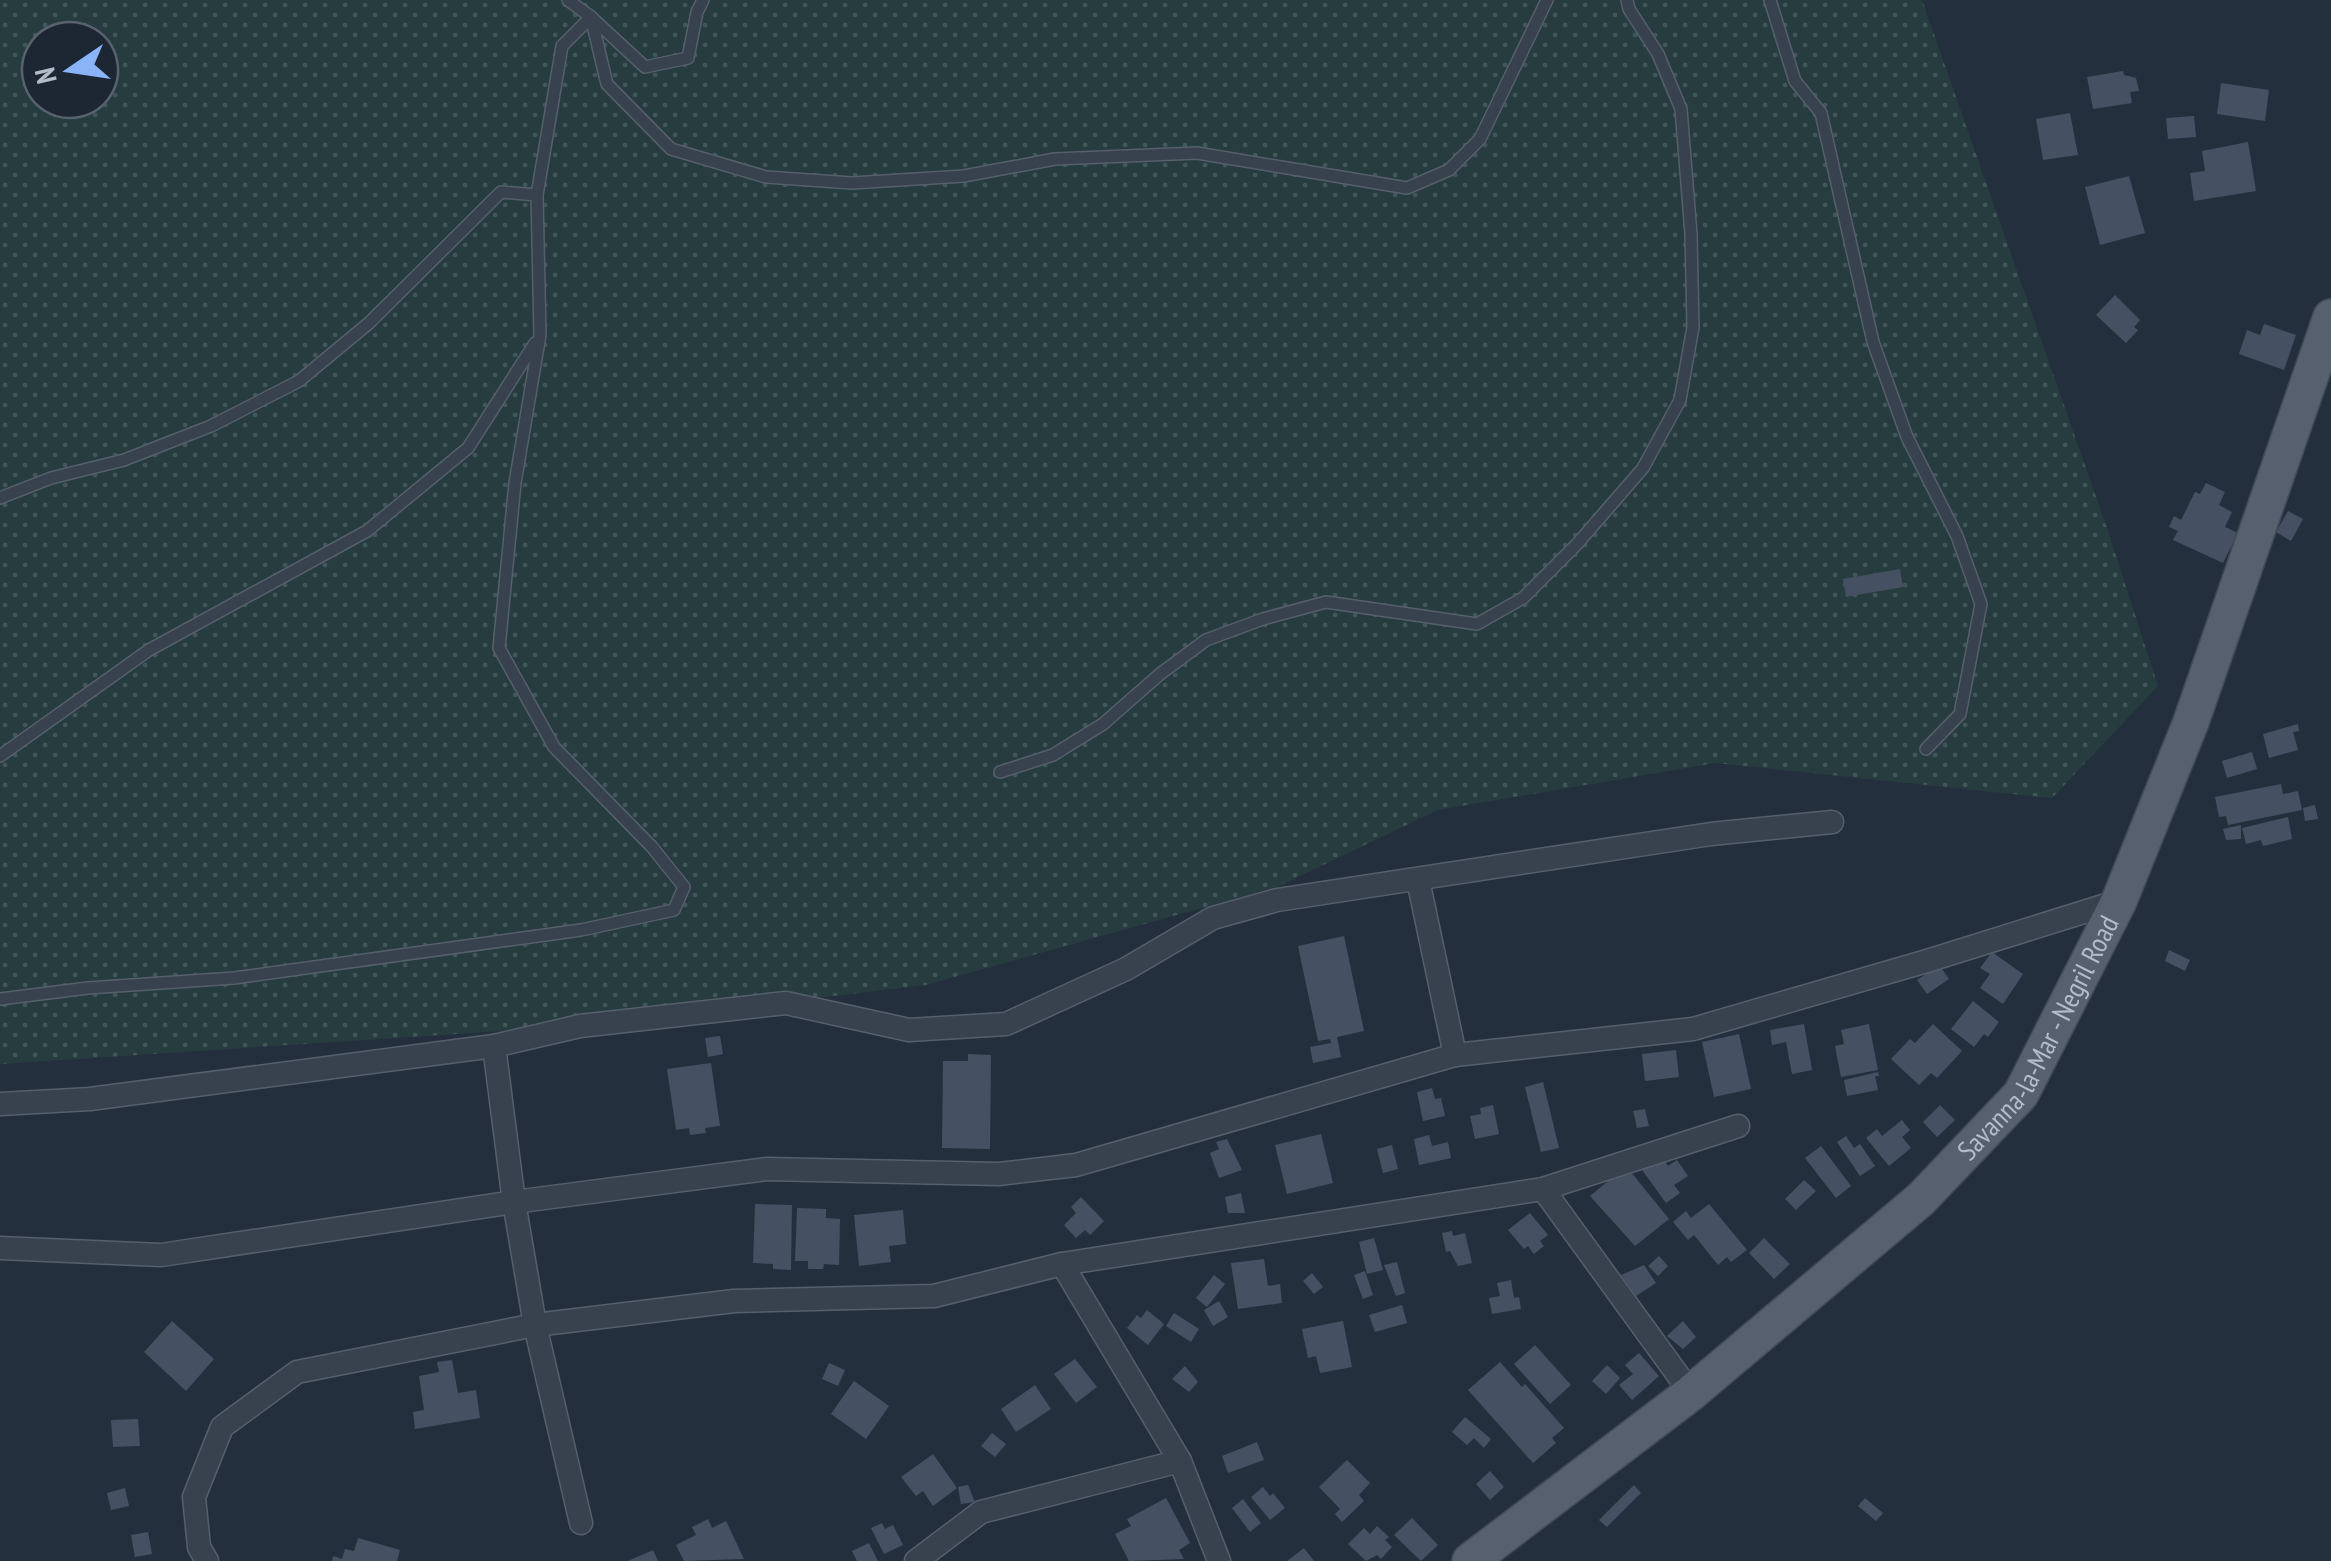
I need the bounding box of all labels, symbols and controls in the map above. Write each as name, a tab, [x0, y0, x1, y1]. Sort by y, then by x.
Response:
north arrow	[20, 20, 120, 120]
text: N	[25, 64, 65, 87]
street label: Savanna-la-Mar - Negril Road	[1949, 909, 2127, 1168]

